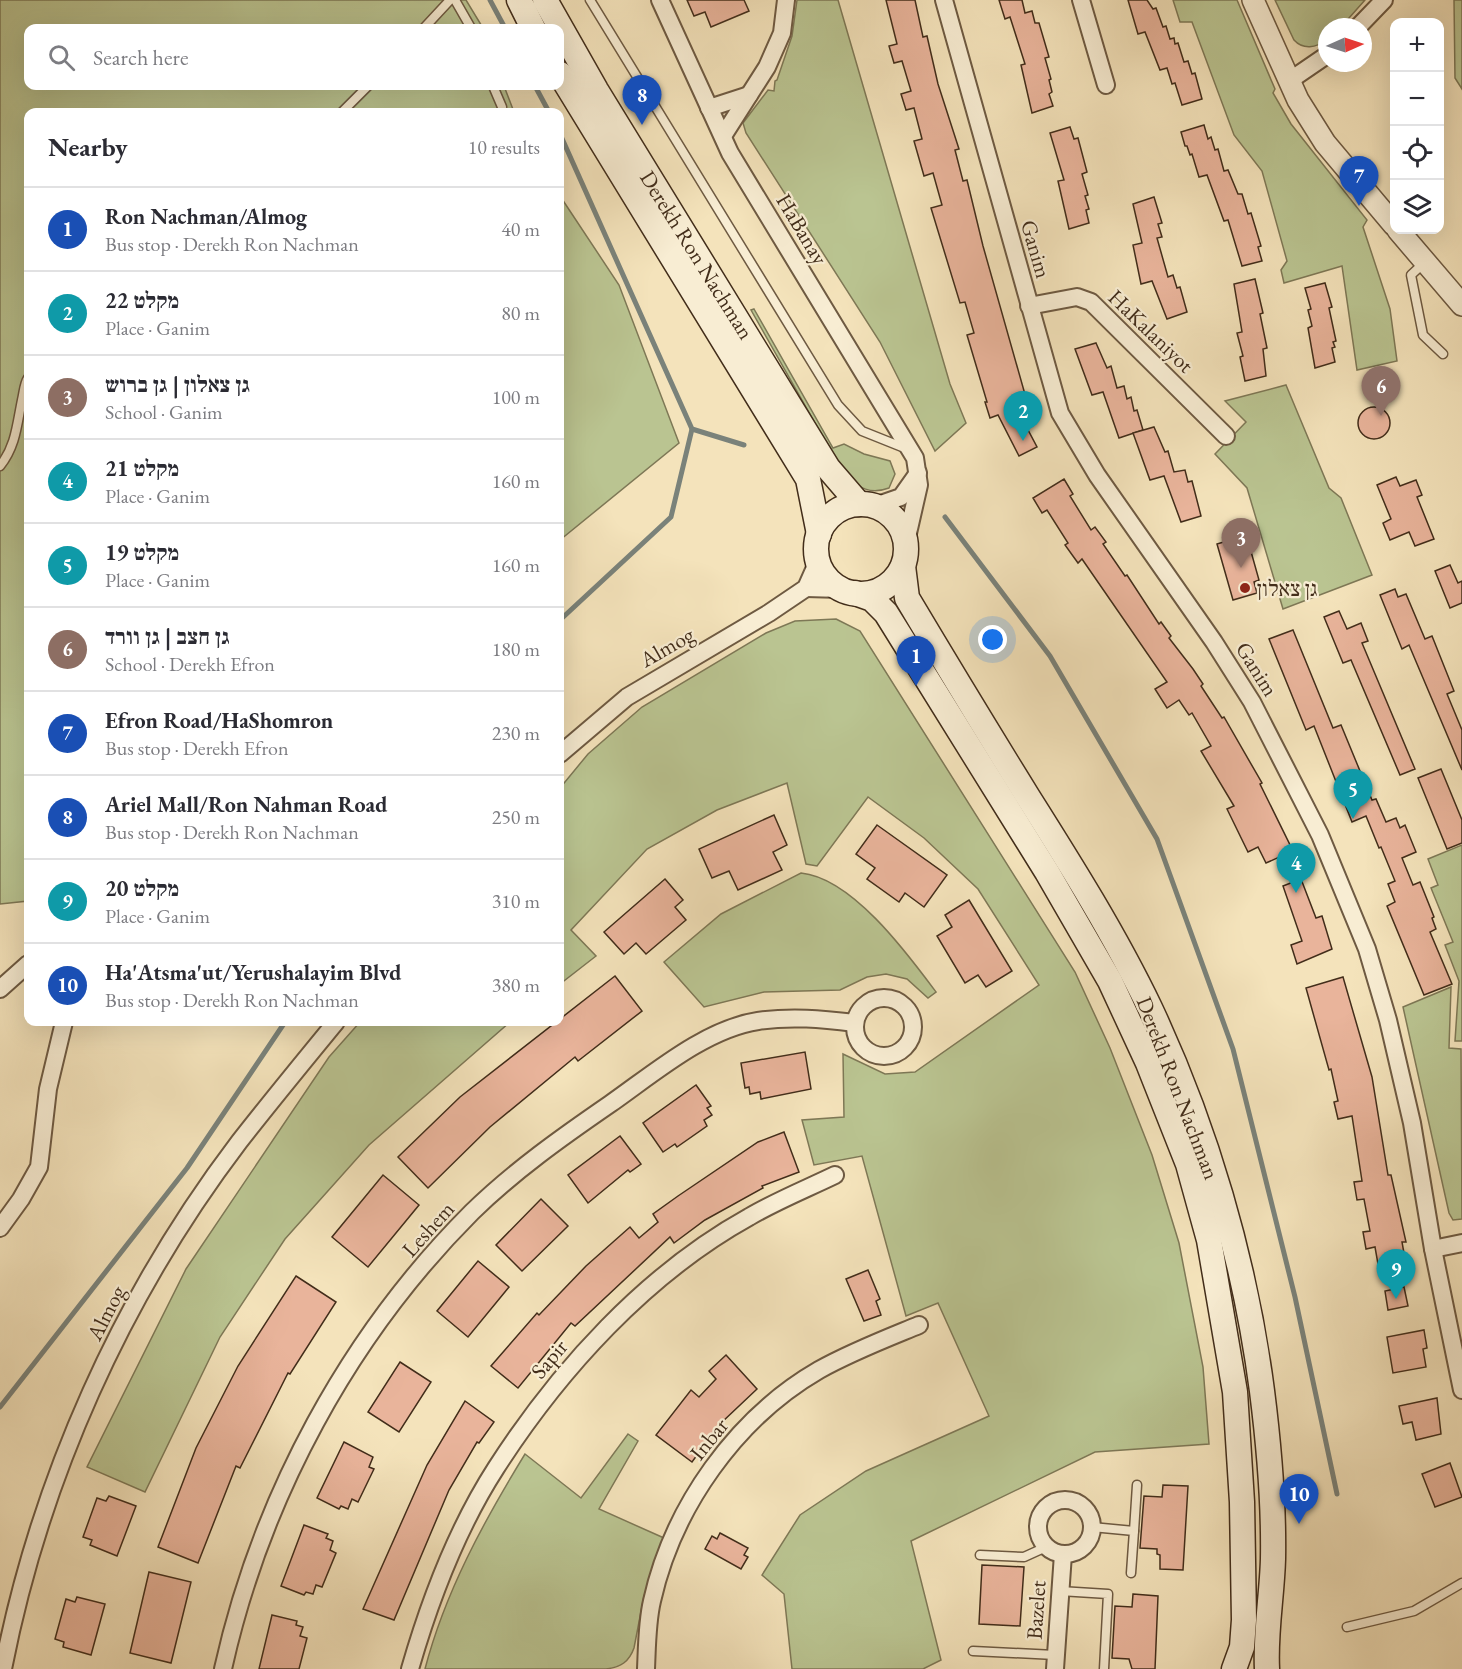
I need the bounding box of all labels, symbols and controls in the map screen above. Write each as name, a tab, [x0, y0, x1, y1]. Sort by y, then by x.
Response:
north arrow	[1318, 18, 1372, 72]
map controls	[1390, 18, 1444, 234]
button: +	[1390, 18, 1444, 72]
search box	[24, 24, 564, 90]
icon: search	[45, 41, 78, 74]
text: Search here	[93, 43, 188, 72]
button: −	[1390, 72, 1444, 126]
pin: 8	[622, 76, 662, 125]
button: locate	[1390, 126, 1444, 180]
text: Nearby	[48, 130, 128, 164]
text: 10 results	[468, 134, 540, 160]
pin: 7	[1340, 156, 1378, 206]
street label: Derekh Ron Nachman	[633, 165, 761, 345]
button: layers	[1390, 180, 1444, 234]
street label: HaBanay	[769, 188, 835, 270]
text: Ron Nachman/Almog	[105, 202, 307, 231]
text: 1	[62, 216, 73, 242]
text: 40 m	[501, 216, 540, 242]
street label: Ganim	[1014, 217, 1058, 281]
text: Bus stop · Derekh Ron Nachman	[105, 231, 359, 257]
street label: HaKalaniyot	[1102, 283, 1200, 379]
text: מקלט 22	[105, 286, 179, 315]
text: 2	[62, 300, 73, 326]
text: 80 m	[501, 300, 540, 326]
text: Place · Ganim	[105, 315, 210, 341]
pin: 6	[1362, 366, 1400, 416]
text: גן צאלון | גן ברוש	[105, 370, 250, 399]
text: 3	[62, 384, 73, 410]
text: 100 m	[492, 384, 540, 410]
pin: 2	[1004, 392, 1042, 441]
text: School · Ganim	[105, 399, 223, 425]
text: מקלט 21	[105, 454, 179, 483]
text: 4	[62, 468, 73, 494]
text: 160 m	[492, 468, 540, 494]
text: Place · Ganim	[105, 483, 210, 509]
pin: 3	[1222, 518, 1260, 568]
text: מקלט 19	[105, 538, 179, 567]
text: 5	[62, 552, 73, 578]
text: 160 m	[492, 552, 540, 578]
text: Place · Ganim	[105, 567, 210, 593]
place label: גן צאלון	[1257, 574, 1318, 603]
marker: גן צאלון	[1238, 581, 1252, 595]
street label: Almog	[634, 620, 700, 675]
text: גן חצב | גן וורד	[105, 622, 230, 651]
your location	[978, 625, 1007, 654]
text: 6	[62, 636, 73, 662]
text: 180 m	[492, 636, 540, 662]
pin: 1	[896, 636, 936, 686]
street label: Ganim	[1229, 636, 1285, 702]
text: School · Derekh Efron	[105, 651, 275, 677]
text: Efron Road/HaShomron	[105, 706, 333, 735]
text: 7	[62, 720, 73, 746]
text: 230 m	[492, 720, 540, 746]
text: Bus stop · Derekh Efron	[105, 735, 289, 761]
pin: 5	[1334, 770, 1372, 819]
text: Ariel Mall/Ron Nahman Road	[105, 790, 387, 819]
text: 8	[62, 804, 73, 830]
text: 250 m	[492, 804, 540, 830]
text: Bus stop · Derekh Ron Nachman	[105, 819, 359, 845]
pin: 4	[1276, 844, 1316, 893]
text: מקלט 20	[105, 874, 179, 903]
text: 9	[62, 888, 73, 914]
text: 310 m	[492, 888, 540, 914]
text: Place · Ganim	[105, 903, 210, 929]
text: Ha'Atsma'ut/Yerushalayim Blvd	[105, 958, 401, 987]
text: 10	[57, 972, 78, 998]
text: 380 m	[492, 972, 540, 998]
text: Bus stop · Derekh Ron Nachman	[105, 987, 359, 1013]
street label: Derekh Ron Nachman	[1130, 992, 1226, 1184]
street label: Leshem	[395, 1195, 461, 1263]
pin: 9	[1376, 1250, 1416, 1299]
street label: Almog	[79, 1280, 132, 1346]
street label: Sapir	[524, 1333, 574, 1385]
street label: Inbar	[683, 1411, 735, 1466]
pin: 10	[1280, 1474, 1318, 1524]
street label: Bazelet	[1019, 1580, 1053, 1640]

